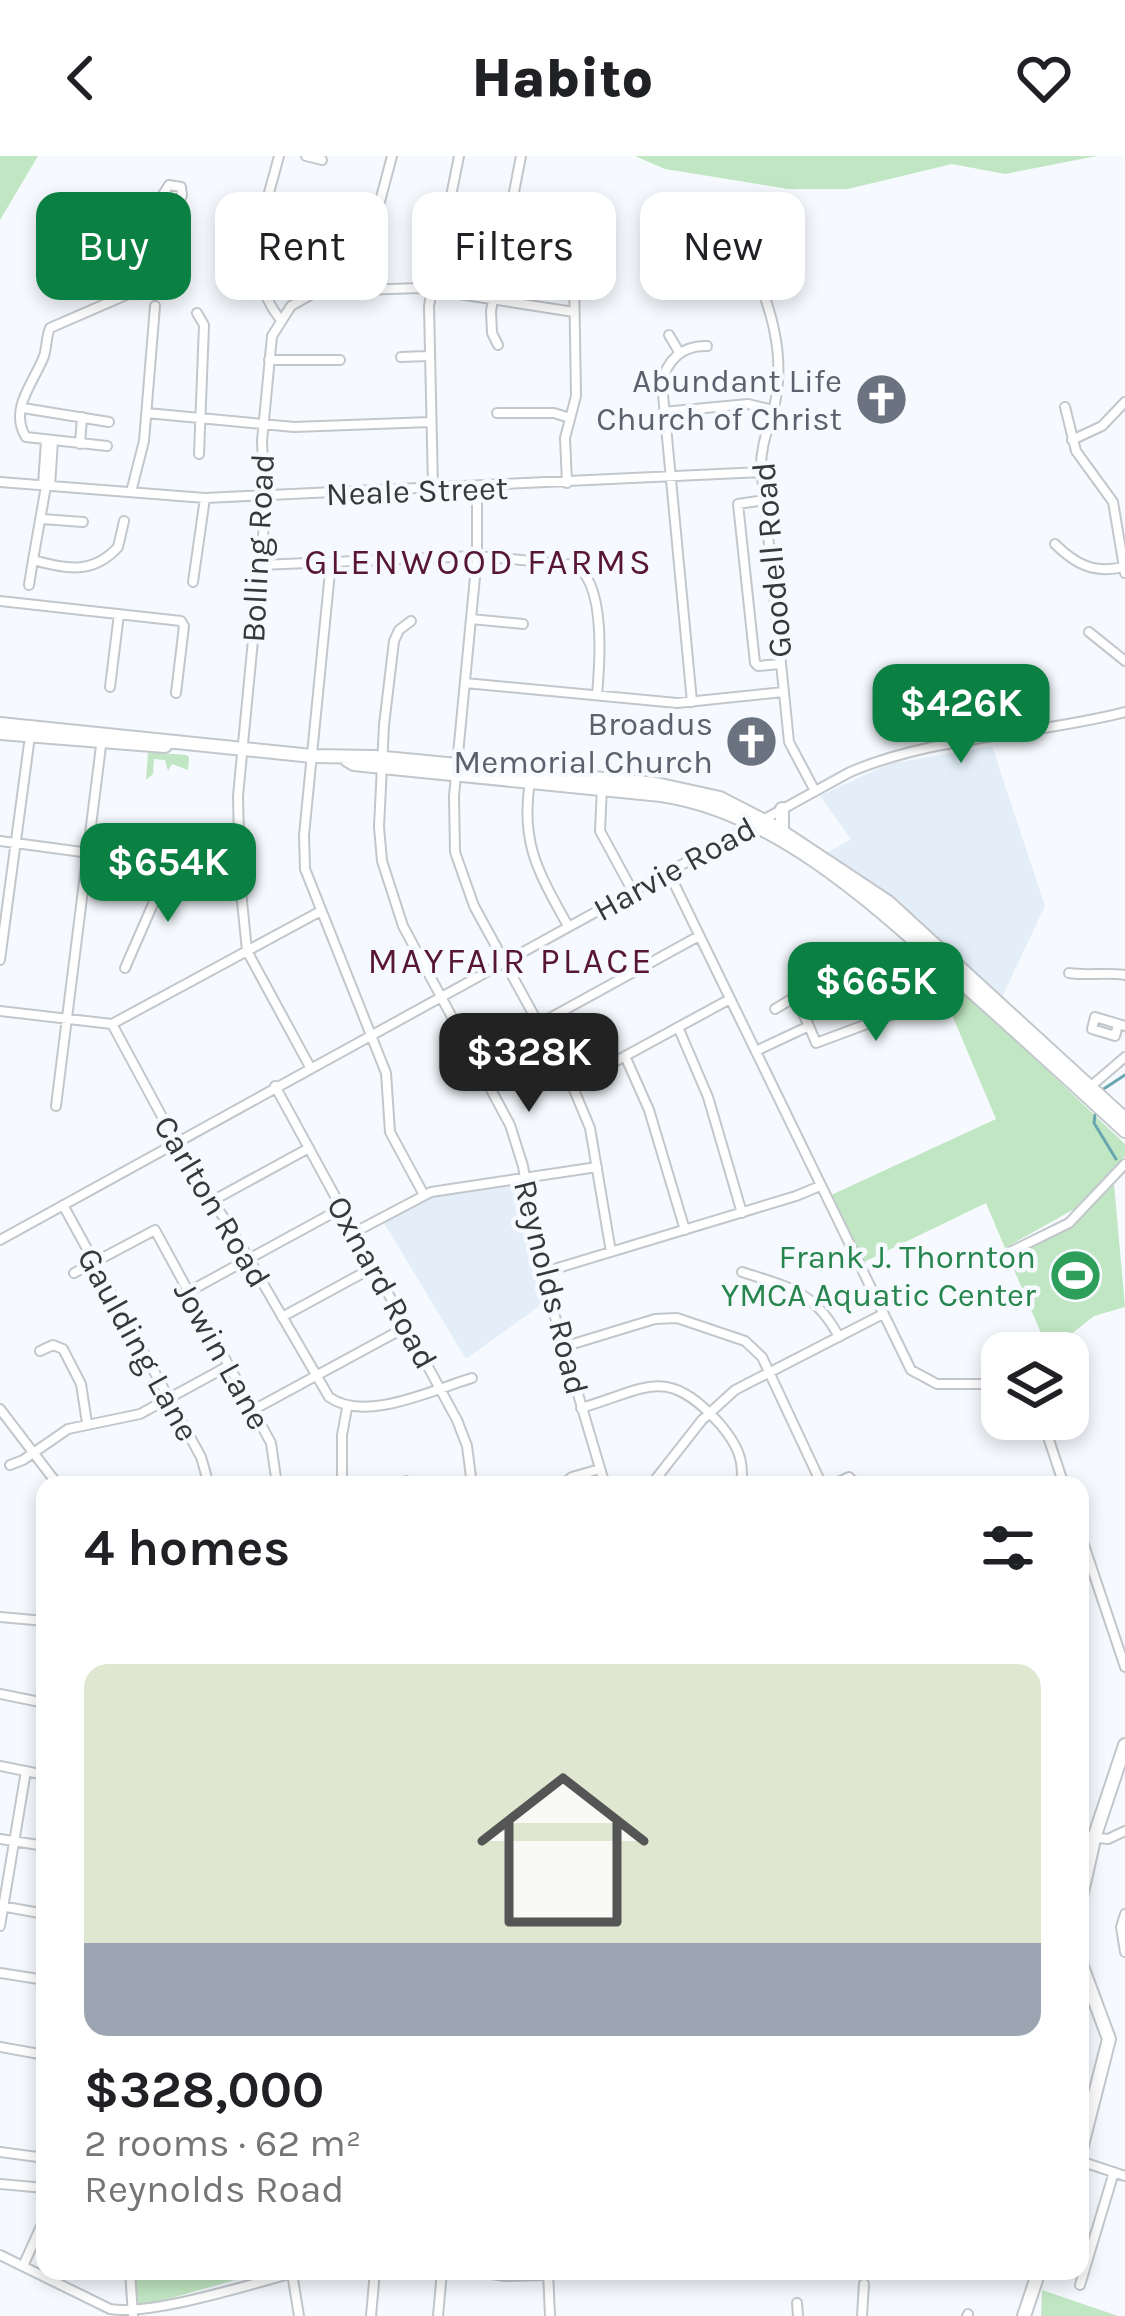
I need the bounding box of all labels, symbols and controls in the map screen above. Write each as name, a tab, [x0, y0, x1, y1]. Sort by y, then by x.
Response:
icon: back	[48, 45, 114, 111]
icon: heart	[1011, 45, 1077, 111]
text: Habito	[472, 46, 653, 110]
chip: Buy	[36, 192, 191, 300]
chip: Rent	[215, 192, 388, 300]
chip: Filters	[412, 192, 616, 300]
chip: New	[640, 192, 805, 300]
place label: Abundant Life Church of Christ	[596, 362, 842, 438]
church icon: Abundant Life Church of Christ	[853, 371, 909, 427]
street label: Bolling Road	[234, 453, 282, 644]
street label: Goodell Road	[745, 461, 799, 659]
street label: Neale Street	[325, 469, 509, 513]
district label: GLENWOOD FARMS	[304, 541, 654, 583]
pin: $426K	[877, 664, 1045, 766]
text: $426K	[900, 680, 1022, 726]
place label: Broadus Memorial Church	[453, 705, 713, 781]
church icon: Broadus Memorial Church	[724, 714, 780, 770]
street label: Harvie Road	[587, 809, 762, 929]
pin: $654K	[84, 823, 252, 925]
text: $654K	[107, 839, 229, 885]
district label: MAYFAIR PLACE	[368, 940, 654, 982]
pin: $665K	[792, 942, 960, 1044]
text: $665K	[815, 958, 937, 1004]
pin: $328K	[445, 1013, 613, 1115]
text: $328K	[466, 1029, 592, 1075]
street label: Carlton Road	[146, 1109, 278, 1294]
street label: Reynolds Road	[506, 1176, 596, 1399]
street label: Oxnard Road	[319, 1190, 445, 1375]
place label: Frank J. Thornton YMCA Aquatic Center	[721, 1238, 1036, 1314]
street label: Gaulding Lane	[69, 1241, 207, 1448]
sports icon: Frank J. Thornton YMCA Aquatic Center	[1047, 1247, 1103, 1303]
street label: Jowin Lane	[166, 1275, 278, 1436]
map controls	[981, 1332, 1089, 1440]
button: layers	[981, 1332, 1089, 1440]
icon: filters	[975, 1515, 1041, 1581]
text: 4 homes	[84, 1518, 290, 1578]
icon: home	[455, 1742, 671, 1958]
text: $328,000	[84, 2060, 324, 2120]
text: 2 rooms · 62 m²	[84, 2120, 361, 2166]
text: Reynolds Road	[84, 2166, 344, 2212]

